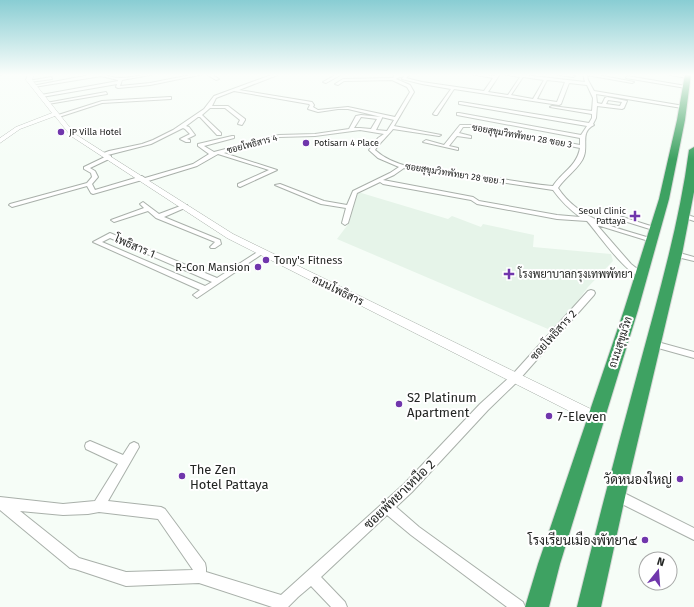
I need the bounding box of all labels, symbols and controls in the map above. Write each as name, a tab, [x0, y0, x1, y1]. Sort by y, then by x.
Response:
street label: ซอยสุขุมวิทพัทยา 28 ซอย 3	[471, 121, 573, 151]
marker: JP Villa Hotel	[56, 127, 66, 137]
place label: JP Villa Hotel	[69, 127, 122, 137]
street label: ซอยโพธิสาร 4	[226, 132, 279, 156]
marker: Potisarn 4 Place	[301, 138, 311, 148]
place label: Potisarn 4 Place	[314, 138, 379, 148]
street label: ซอยสุขุมวิทพัทยา 28 ซอย 1	[404, 160, 506, 188]
place label: Seoul Clinic Pattaya	[578, 206, 627, 226]
marker: Seoul Clinic Pattaya	[629, 210, 641, 222]
street label: โพธิสาร 1	[112, 230, 158, 261]
place label: Tony's Fitness	[274, 254, 342, 267]
marker: Tony's Fitness	[261, 255, 271, 265]
place label: R-Con Mansion	[175, 261, 250, 274]
marker: R-Con Mansion	[253, 262, 263, 272]
place label: โรงพยาบาลกรุงเทพพัทยา	[517, 266, 633, 283]
marker: โรงพยาบาลกรุงเทพพัทยา	[503, 268, 515, 280]
street label: ถนนโพธิสาร	[310, 271, 366, 308]
street label: ซอยโพธิสาร 2	[526, 306, 579, 363]
street label: ถนนสุขุมวิท	[606, 315, 637, 370]
place label: S2 Platinum Apartment	[407, 390, 477, 420]
marker: S2 Platinum Apartment	[394, 399, 404, 409]
place label: 7-Eleven	[557, 409, 607, 424]
marker: 7-Eleven	[544, 411, 554, 421]
street label: ซอยพัทยาเหนือ 2	[359, 455, 438, 532]
place label: The Zen Hotel Pattaya	[190, 462, 269, 492]
marker: The Zen Hotel Pattaya	[177, 471, 187, 481]
place label: วัดหนองใหญ่	[604, 471, 672, 488]
marker: วัดหนองใหญ่	[675, 474, 685, 484]
place label: โรงเรียนเมืองพัทยา๔	[527, 531, 637, 548]
marker: โรงเรียนเมืองพัทยา๔	[640, 535, 650, 545]
north arrow	[638, 551, 678, 591]
text: N	[655, 555, 666, 569]

